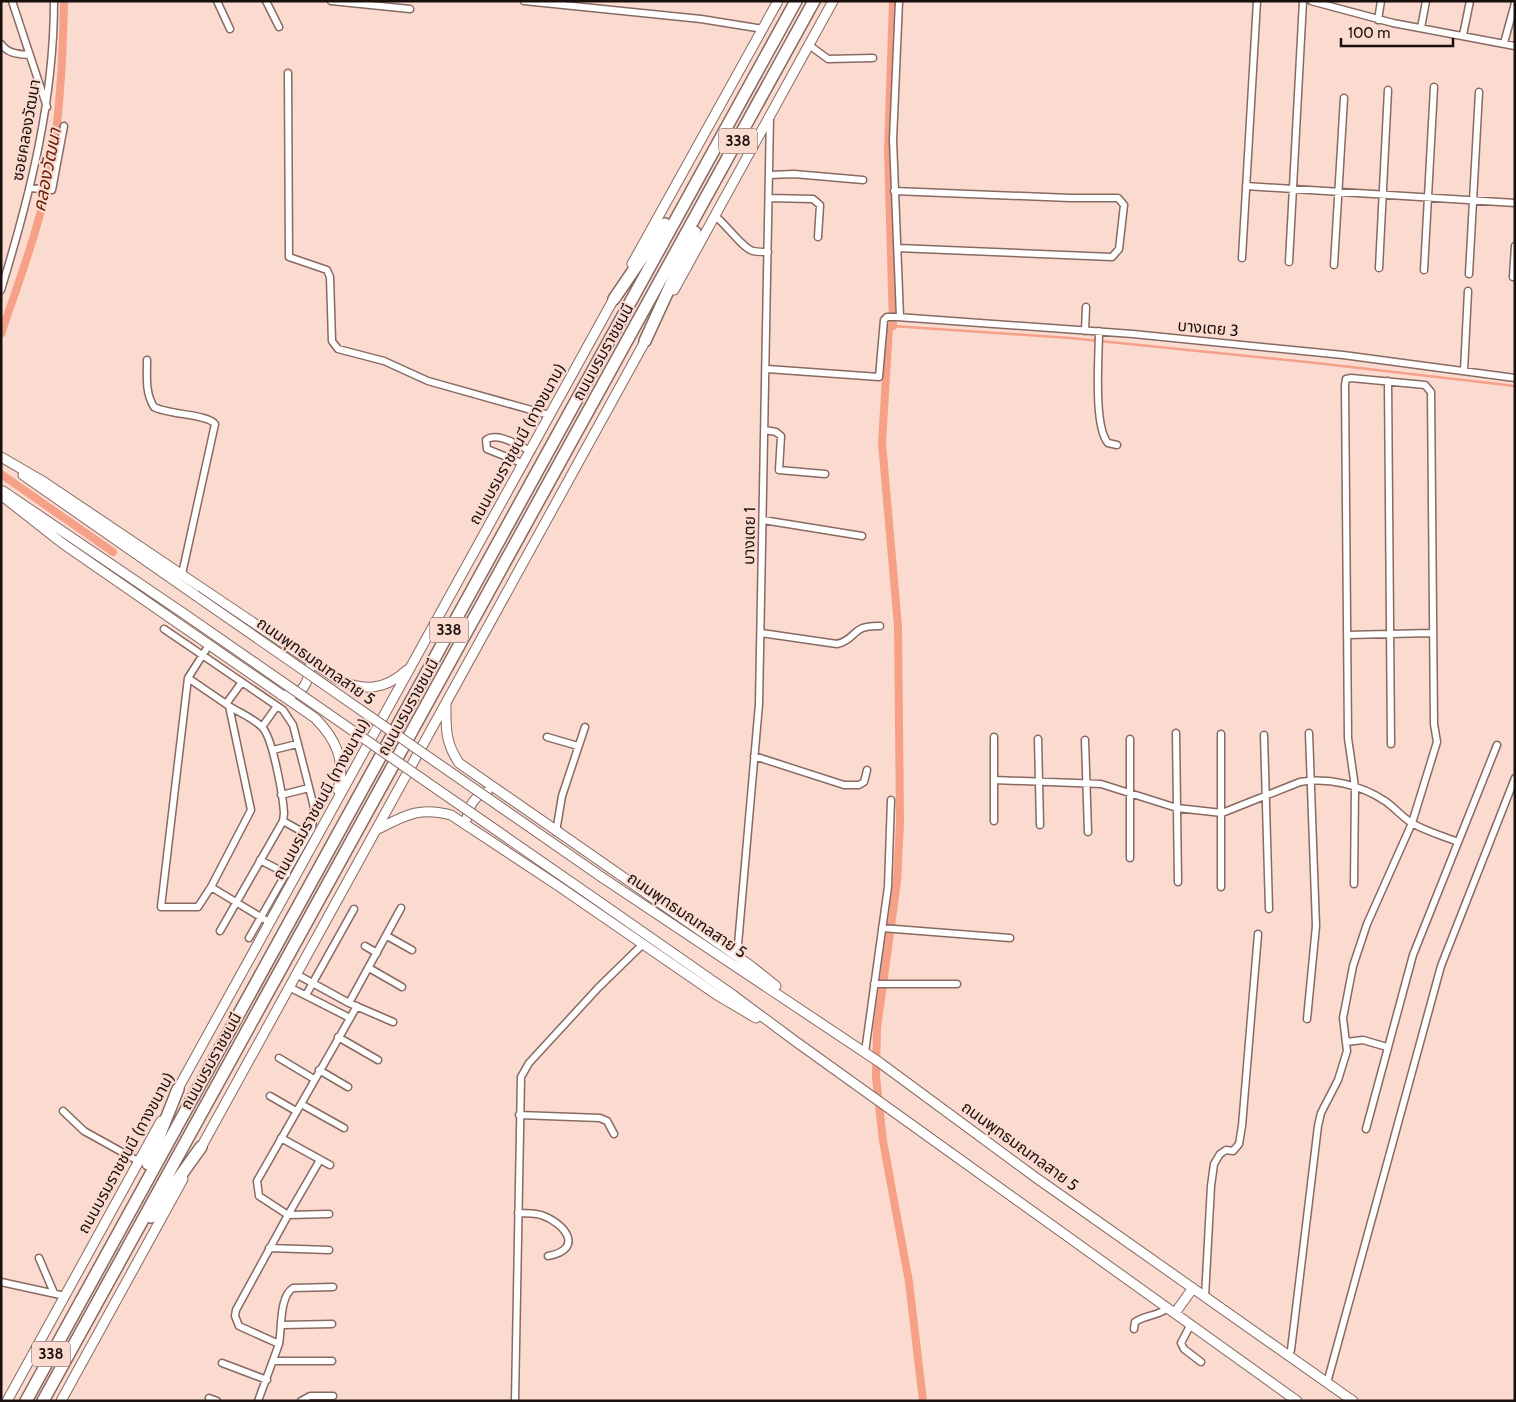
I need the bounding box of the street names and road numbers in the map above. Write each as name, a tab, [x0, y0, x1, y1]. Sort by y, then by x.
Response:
street label: ซอยคลองวัฒนา	[8, 78, 44, 182]
road number: 338	[719, 128, 757, 154]
street label: ถนนบรมราชชนนี	[568, 300, 638, 404]
street label: บางเตย 3	[1177, 316, 1239, 340]
street label: ถนนบรมราชชนนี (ทางขนาน)	[465, 360, 569, 528]
street label: บางเตย 1	[739, 507, 759, 565]
street label: ถนนพุทธมณฑลสาย 5	[253, 613, 379, 709]
road number: 338	[430, 618, 468, 642]
street label: ถนนบรมราชชนนี	[373, 655, 443, 759]
street label: ถนนบรมราชชนนี (ทางขนาน)	[269, 715, 373, 883]
street label: ถนนพุทธมณฑลสาย 5	[624, 868, 750, 962]
street label: ถนนบรมราชชนนี	[176, 1009, 246, 1113]
street label: ถนนบรมราชชนนี (ทางขนาน)	[74, 1069, 178, 1237]
street label: ถนนพุทธมณฑลสาย 5	[958, 1097, 1082, 1195]
road number: 338	[32, 1342, 70, 1366]

